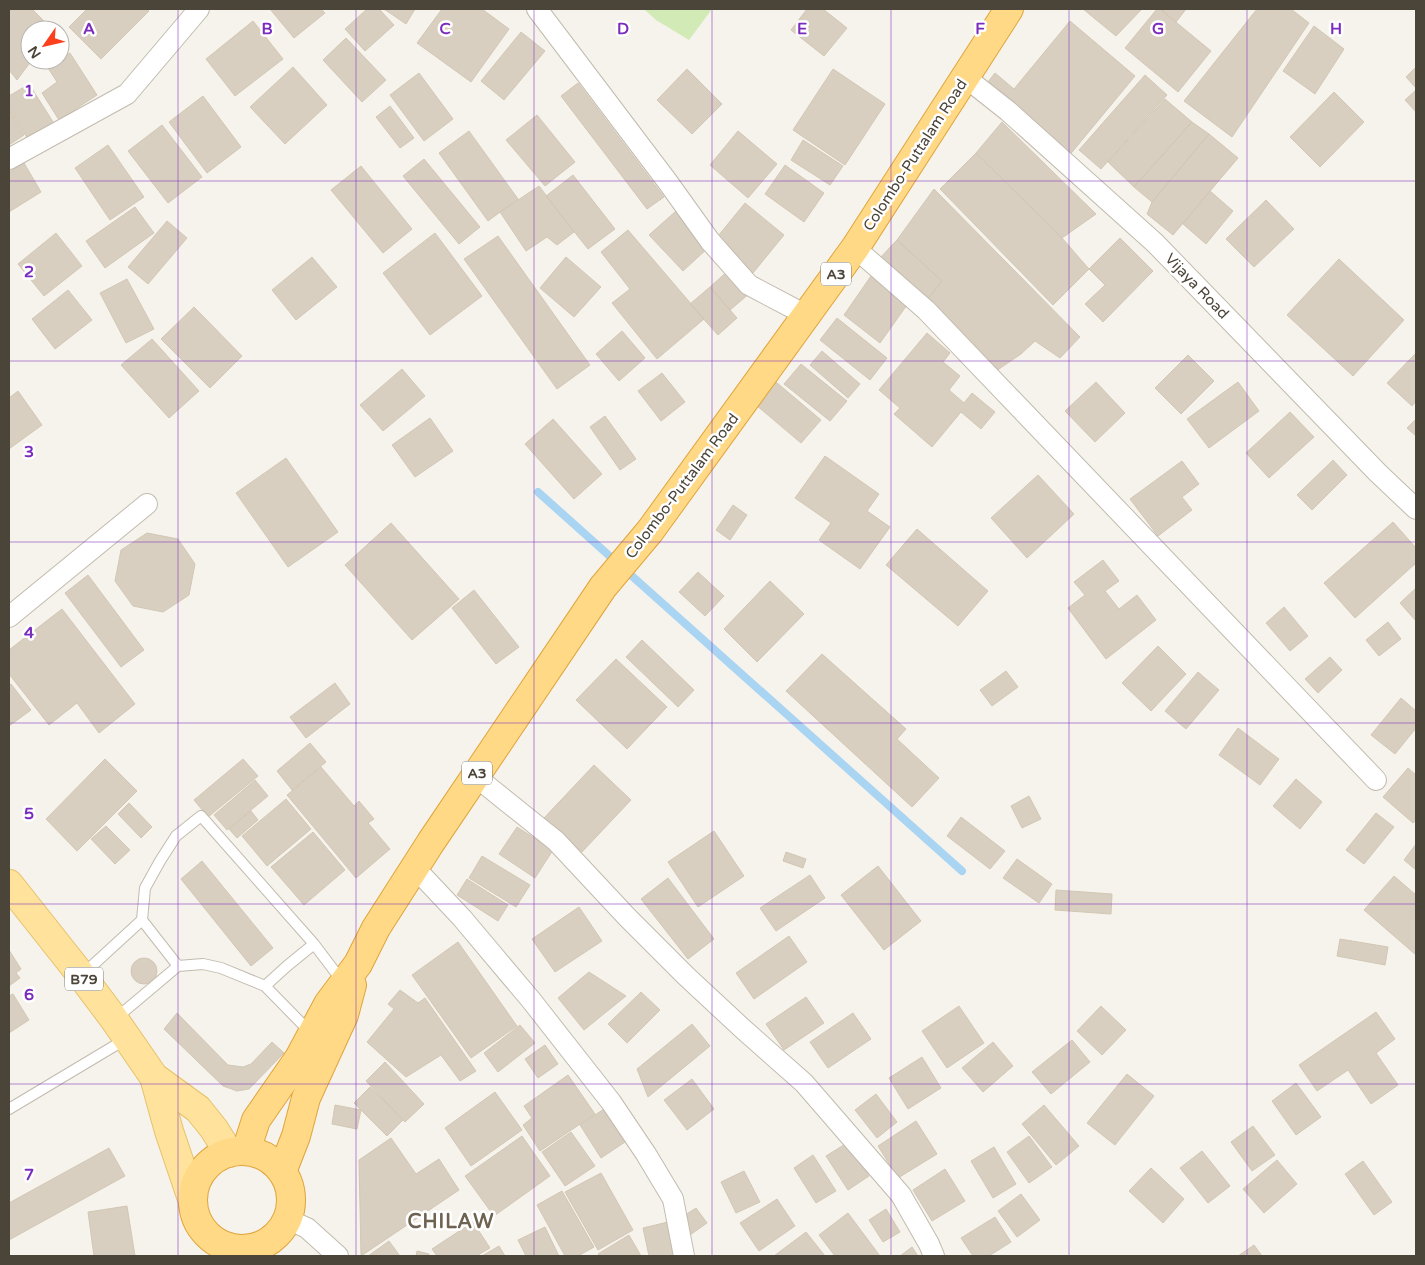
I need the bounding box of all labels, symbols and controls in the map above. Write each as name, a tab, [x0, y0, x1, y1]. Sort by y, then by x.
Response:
text: A	[83, 19, 95, 39]
text: B	[261, 19, 273, 39]
text: C	[439, 19, 451, 39]
text: D	[617, 19, 629, 39]
text: E	[797, 19, 807, 39]
text: F	[975, 19, 985, 39]
text: G	[1152, 19, 1164, 39]
text: H	[1330, 19, 1342, 39]
north arrow	[20, 20, 70, 70]
text: N	[24, 43, 45, 61]
street label: Colombo-Puttalam Road	[859, 76, 971, 234]
text: 1	[24, 81, 34, 101]
street label: Vijaya Road	[1161, 250, 1233, 322]
text: 2	[24, 262, 34, 282]
road number: A3	[821, 262, 851, 286]
street label: Colombo-Puttalam Road	[621, 410, 743, 562]
text: 3	[24, 442, 34, 462]
text: 4	[24, 623, 34, 643]
road number: A3	[462, 761, 492, 784]
text: 5	[24, 804, 34, 824]
road number: B79	[65, 968, 103, 991]
text: 6	[24, 985, 34, 1005]
text: 7	[24, 1165, 34, 1185]
district label: CHILAW	[408, 1210, 494, 1234]

